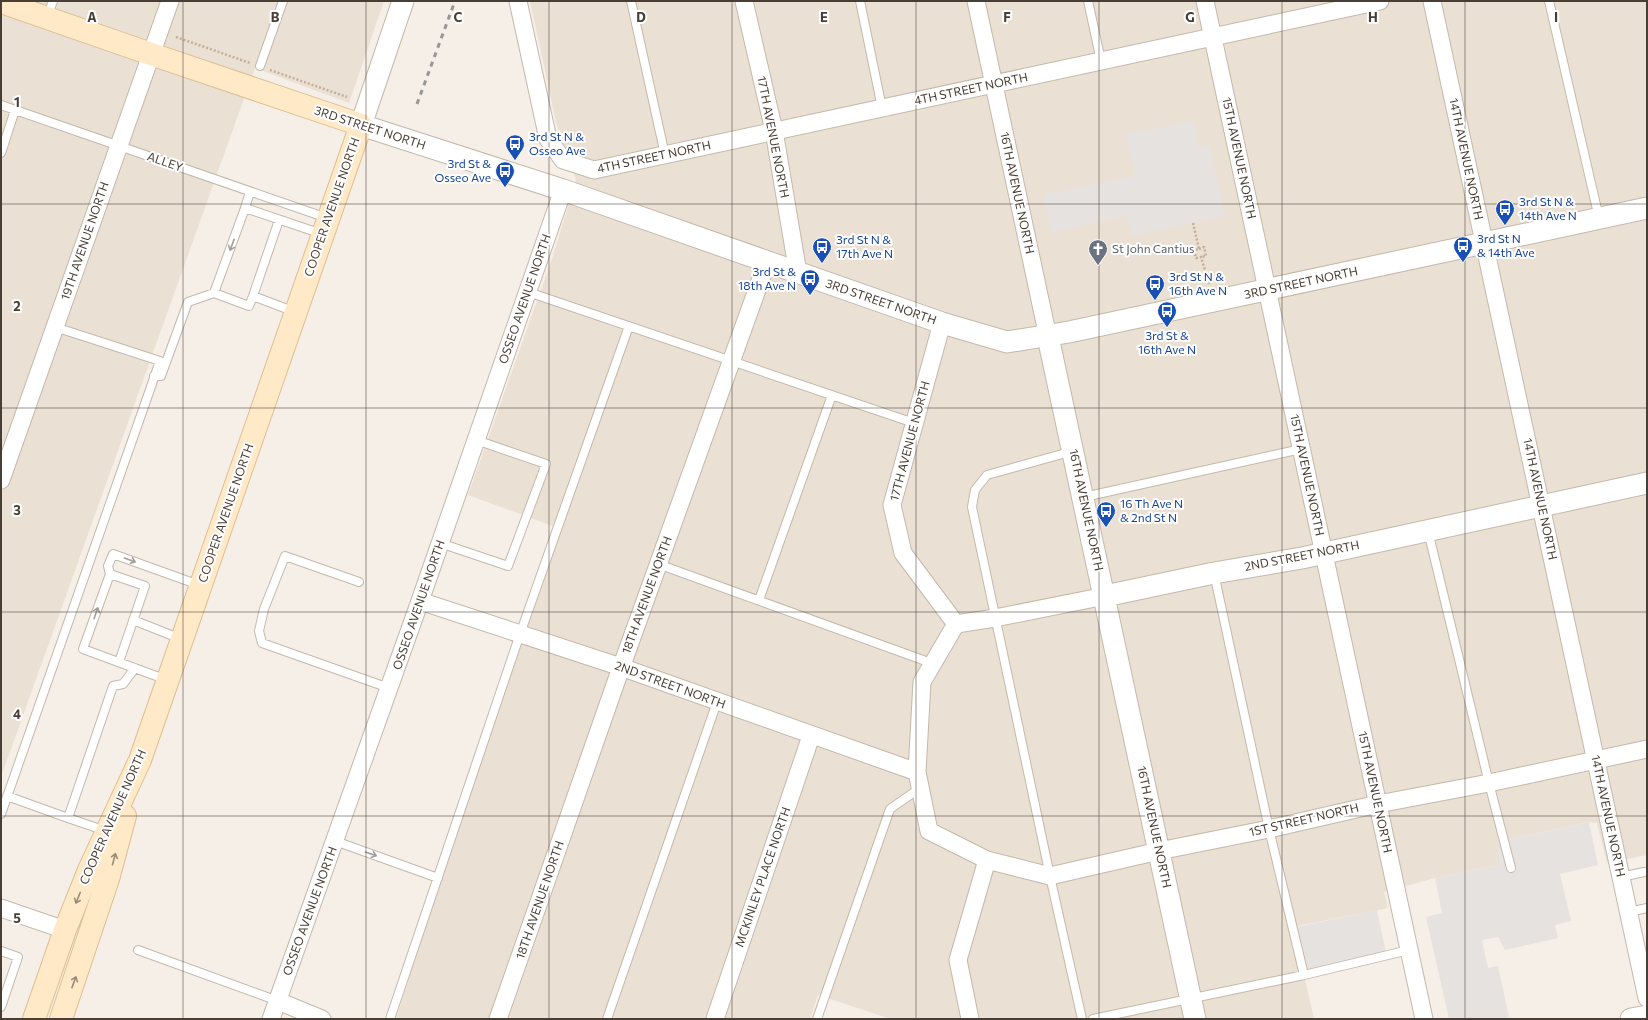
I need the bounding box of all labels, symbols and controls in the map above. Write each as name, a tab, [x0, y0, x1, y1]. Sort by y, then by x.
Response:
text: A	[87, 9, 97, 25]
text: B	[271, 9, 280, 25]
text: C	[454, 9, 463, 25]
text: D	[636, 9, 646, 25]
text: E	[820, 9, 828, 25]
text: F	[1003, 9, 1011, 25]
text: G	[1185, 9, 1195, 25]
text: H	[1368, 9, 1378, 25]
text: I	[1554, 9, 1558, 25]
street label: 4TH STREET NORTH	[913, 69, 1029, 107]
street label: 17TH AVENUE NORTH	[755, 75, 793, 199]
text: 1	[14, 94, 20, 110]
street label: 15TH AVENUE NORTH	[1220, 96, 1260, 220]
street label: 14TH AVENUE NORTH	[1447, 97, 1487, 221]
street label: 3RD STREET NORTH	[313, 102, 428, 152]
place label: 3rd St N & Osseo Ave	[529, 129, 586, 157]
street label: 16TH AVENUE NORTH	[998, 131, 1038, 255]
bus stop icon: 3rd St N & Osseo Ave	[504, 133, 526, 161]
street label: COOPER AVENUE NORTH	[301, 135, 361, 278]
street label: 4TH STREET NORTH	[596, 137, 712, 175]
street label: ALLEY	[146, 148, 185, 174]
place label: 3rd St & Osseo Ave	[434, 156, 491, 184]
bus stop icon: 3rd St & Osseo Ave	[494, 160, 516, 188]
street label: 19TH AVENUE NORTH	[57, 180, 111, 302]
place label: 3rd St N & 14th Ave N	[1519, 194, 1577, 222]
bus stop icon: 3rd St N & 14th Ave N	[1494, 198, 1516, 226]
place label: 3rd St N & 14th Ave	[1477, 231, 1535, 259]
street label: OSSEO AVENUE NORTH	[495, 232, 553, 365]
place label: 3rd St N & 17th Ave N	[836, 232, 893, 260]
bus stop icon: 3rd St N & 14th Ave	[1452, 235, 1474, 263]
bus stop icon: 3rd St N & 17th Ave N	[811, 236, 833, 264]
one-way arrow	[227, 238, 235, 250]
church icon: St John Cantius	[1087, 238, 1109, 266]
place label: St John Cantius	[1112, 241, 1194, 256]
street label: 3RD STREET NORTH	[1242, 263, 1359, 301]
place label: 3rd St & 18th Ave N	[738, 264, 796, 292]
bus stop icon: 3rd St & 18th Ave N	[799, 268, 821, 296]
place label: 3rd St N & 16th Ave N	[1169, 269, 1227, 297]
bus stop icon: 3rd St N & 16th Ave N	[1144, 273, 1166, 301]
street label: 3RD STREET NORTH	[824, 276, 939, 327]
text: 2	[13, 298, 21, 314]
bus stop icon: 3rd St & 16th Ave N	[1156, 300, 1178, 328]
place label: 3rd St & 16th Ave N	[1138, 328, 1196, 356]
street label: 17TH AVENUE NORTH	[886, 379, 932, 502]
street label: 15TH AVENUE NORTH	[1288, 413, 1328, 537]
street label: 14TH AVENUE NORTH	[1521, 437, 1561, 561]
street label: COOPER AVENUE NORTH	[195, 441, 255, 584]
street label: 16TH AVENUE NORTH	[1067, 448, 1107, 572]
place label: 16 Th Ave N & 2nd St N	[1120, 496, 1183, 524]
bus stop icon: 16 Th Ave N & 2nd St N	[1095, 500, 1117, 528]
text: 3	[13, 502, 21, 518]
street label: 18TH AVENUE NORTH	[618, 534, 674, 655]
street label: 2ND STREET NORTH	[1243, 537, 1361, 573]
street label: OSSEO AVENUE NORTH	[389, 538, 447, 671]
one-way arrow	[123, 557, 136, 564]
one-way arrow	[93, 607, 101, 619]
street label: 2ND STREET NORTH	[613, 657, 728, 711]
text: 4	[13, 706, 21, 722]
street label: 15TH AVENUE NORTH	[1356, 730, 1396, 854]
street label: COOPER AVENUE NORTH	[76, 747, 148, 886]
street label: 14TH AVENUE NORTH	[1589, 754, 1629, 878]
street label: 16TH AVENUE NORTH	[1135, 765, 1175, 889]
street label: 1ST STREET NORTH	[1248, 800, 1360, 838]
street label: MCKINLEY PLACE NORTH	[731, 805, 793, 949]
street label: 18TH AVENUE NORTH	[512, 839, 566, 961]
street label: OSSEO AVENUE NORTH	[279, 844, 339, 977]
one-way arrow	[365, 851, 378, 858]
one-way arrow	[111, 852, 118, 865]
one-way arrow	[73, 892, 81, 904]
text: 5	[13, 910, 21, 926]
one-way arrow	[71, 976, 78, 989]

